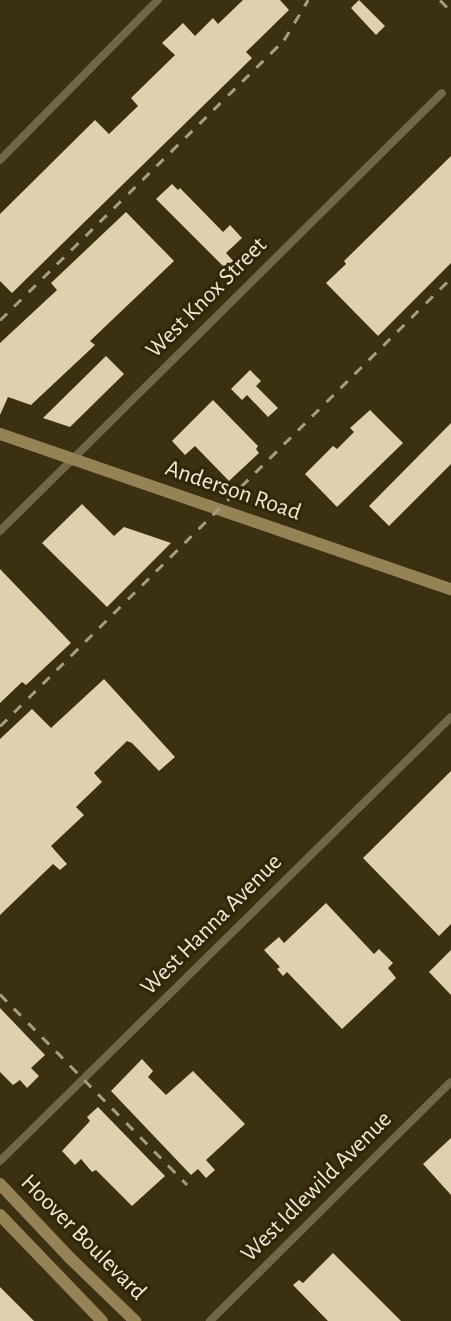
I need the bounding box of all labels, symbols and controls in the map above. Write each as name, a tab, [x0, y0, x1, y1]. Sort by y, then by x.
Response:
street label: West Knox Street	[140, 231, 274, 365]
street label: Anderson Road	[161, 454, 305, 528]
street label: West Hanna Avenue	[135, 848, 289, 1002]
street label: West Idlewild Avenue	[236, 1106, 398, 1268]
street label: Hoover Boulevard	[14, 1169, 152, 1307]

